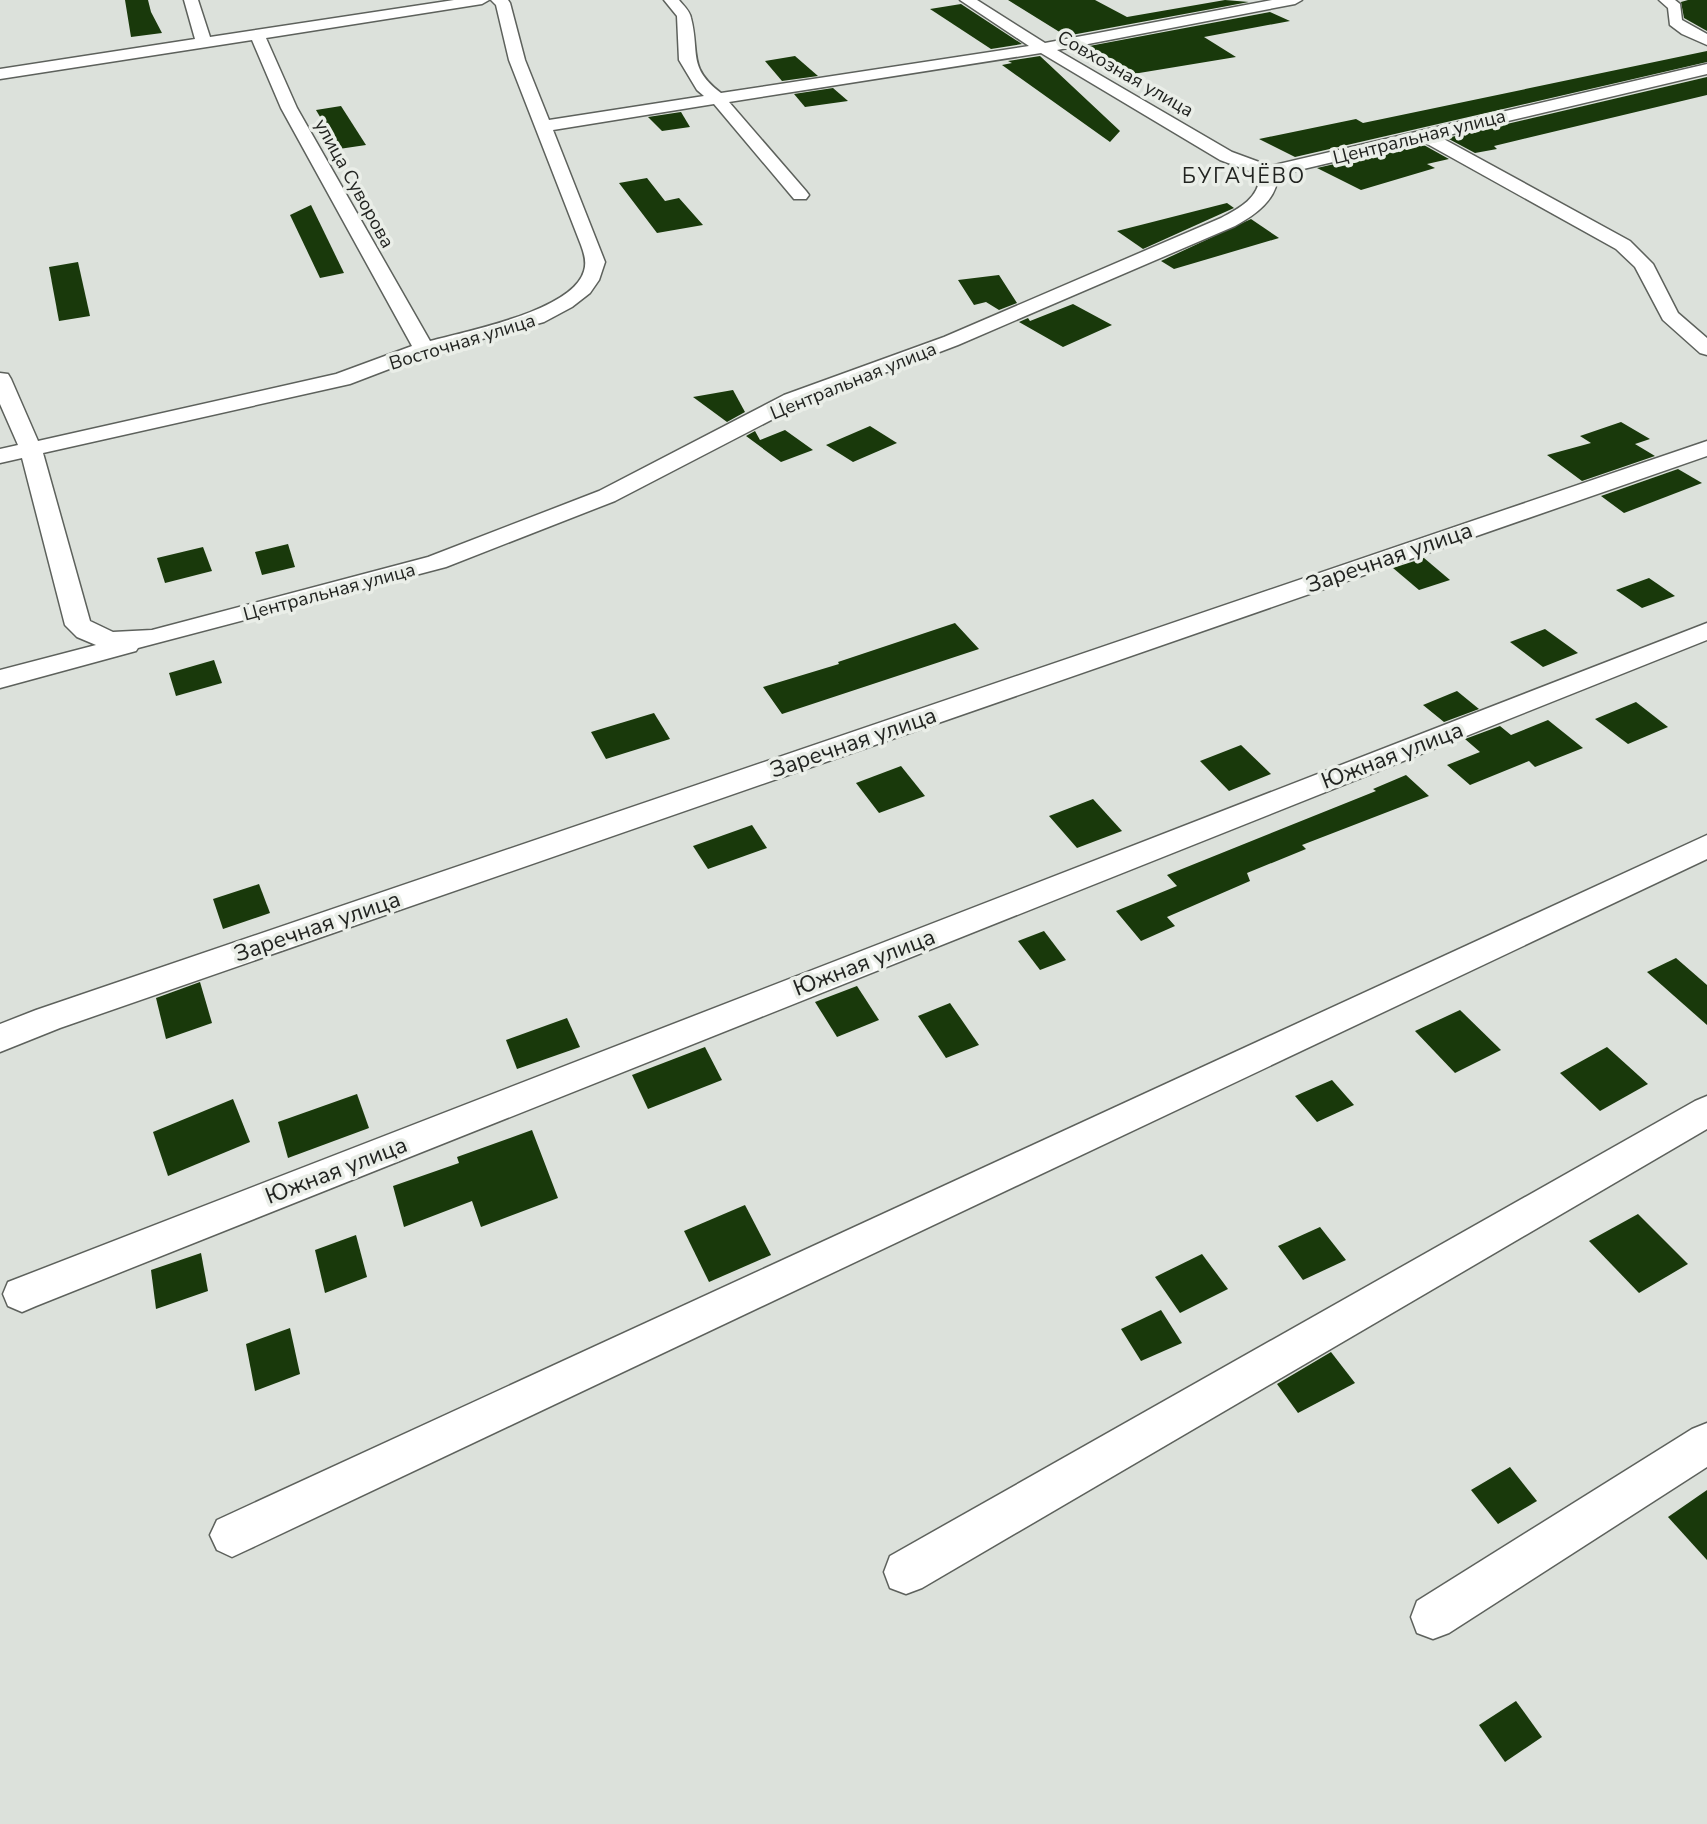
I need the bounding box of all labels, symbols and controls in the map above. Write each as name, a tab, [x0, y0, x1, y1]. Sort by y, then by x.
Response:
street label: Совхозная улица	[1053, 24, 1198, 123]
street label: Центральная улица	[1330, 103, 1508, 171]
street label: улица Суворова	[308, 114, 400, 253]
district label: БУГАЧЁВО	[1182, 162, 1306, 190]
street label: Восточная улица	[386, 307, 539, 377]
street label: Центральная улица	[766, 336, 940, 426]
street label: Заречная улица	[1302, 514, 1477, 600]
street label: Центральная улица	[240, 556, 418, 627]
street label: Заречная улица	[766, 699, 941, 785]
street label: Южная улица	[1317, 714, 1468, 797]
street label: Заречная улица	[230, 883, 405, 969]
street label: Южная улица	[789, 921, 940, 1004]
street label: Южная улица	[261, 1129, 412, 1212]

